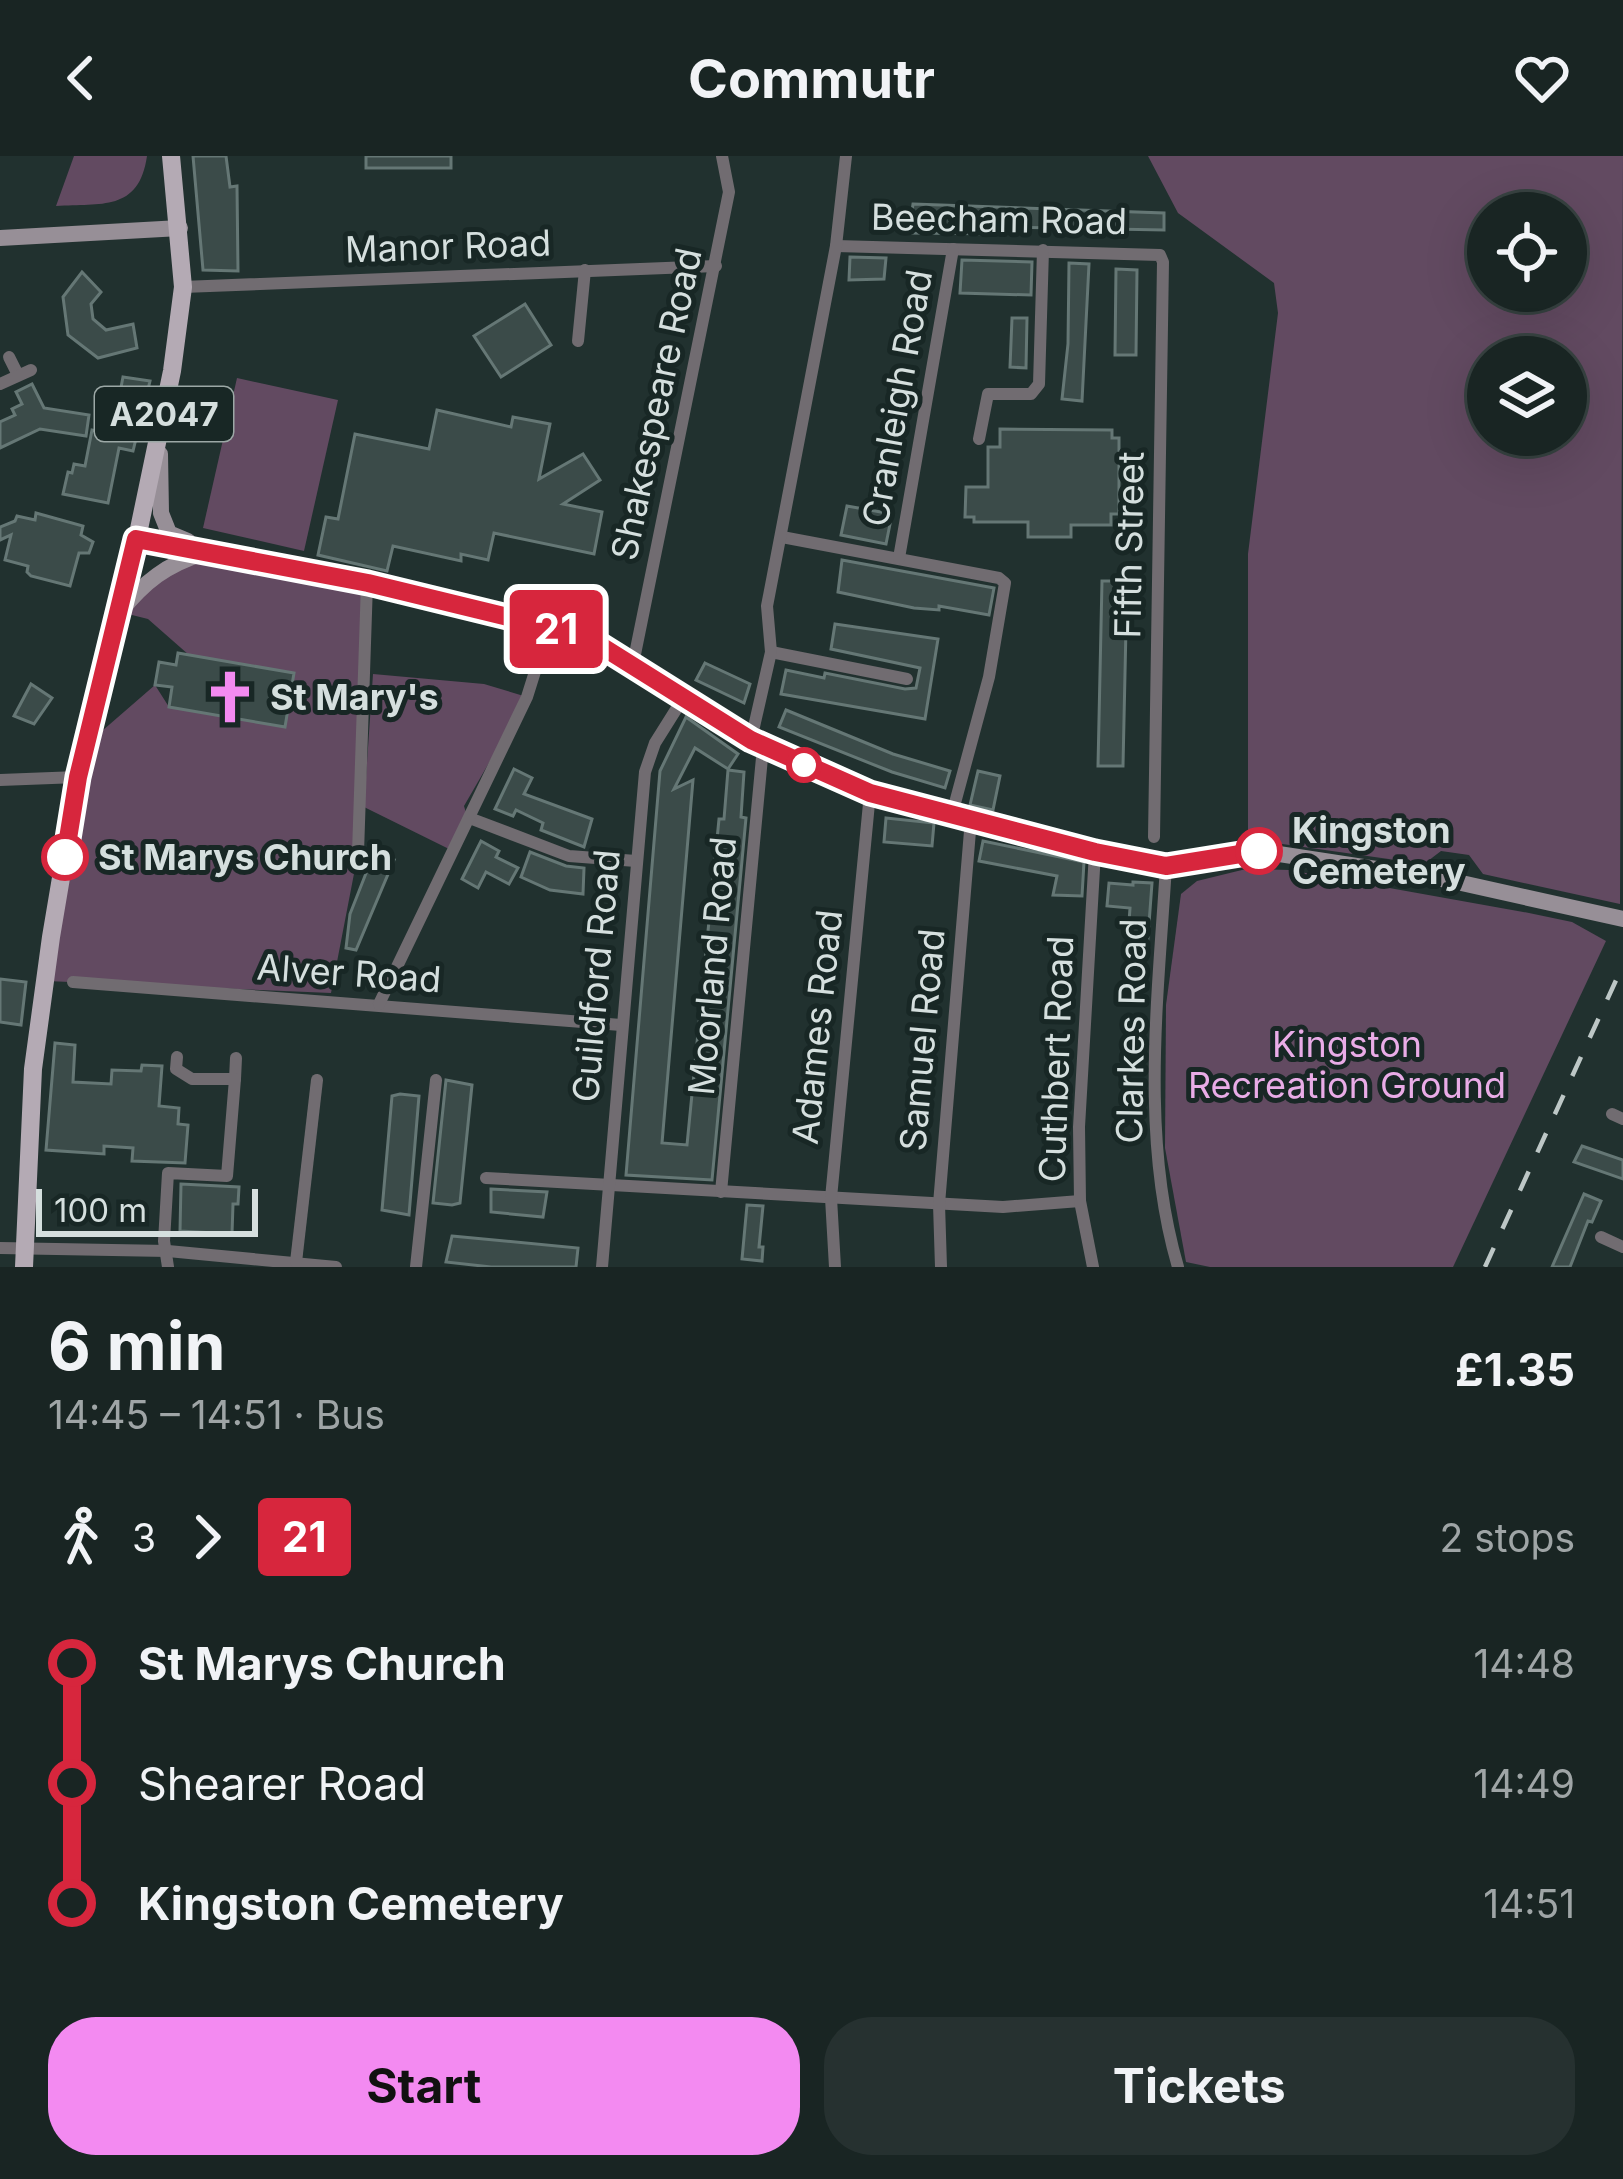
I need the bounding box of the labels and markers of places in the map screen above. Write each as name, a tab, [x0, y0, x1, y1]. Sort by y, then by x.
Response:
church icon: St Mary's	[201, 668, 259, 726]
place label: St Mary's	[270, 675, 439, 719]
unlabelled marker	[788, 749, 820, 781]
place label: Kingston Cemetery	[1292, 808, 1466, 893]
marker: Kingston Cemetery	[1237, 829, 1281, 873]
marker: St Marys Church	[43, 835, 87, 879]
place label: St Marys Church	[98, 835, 392, 879]

